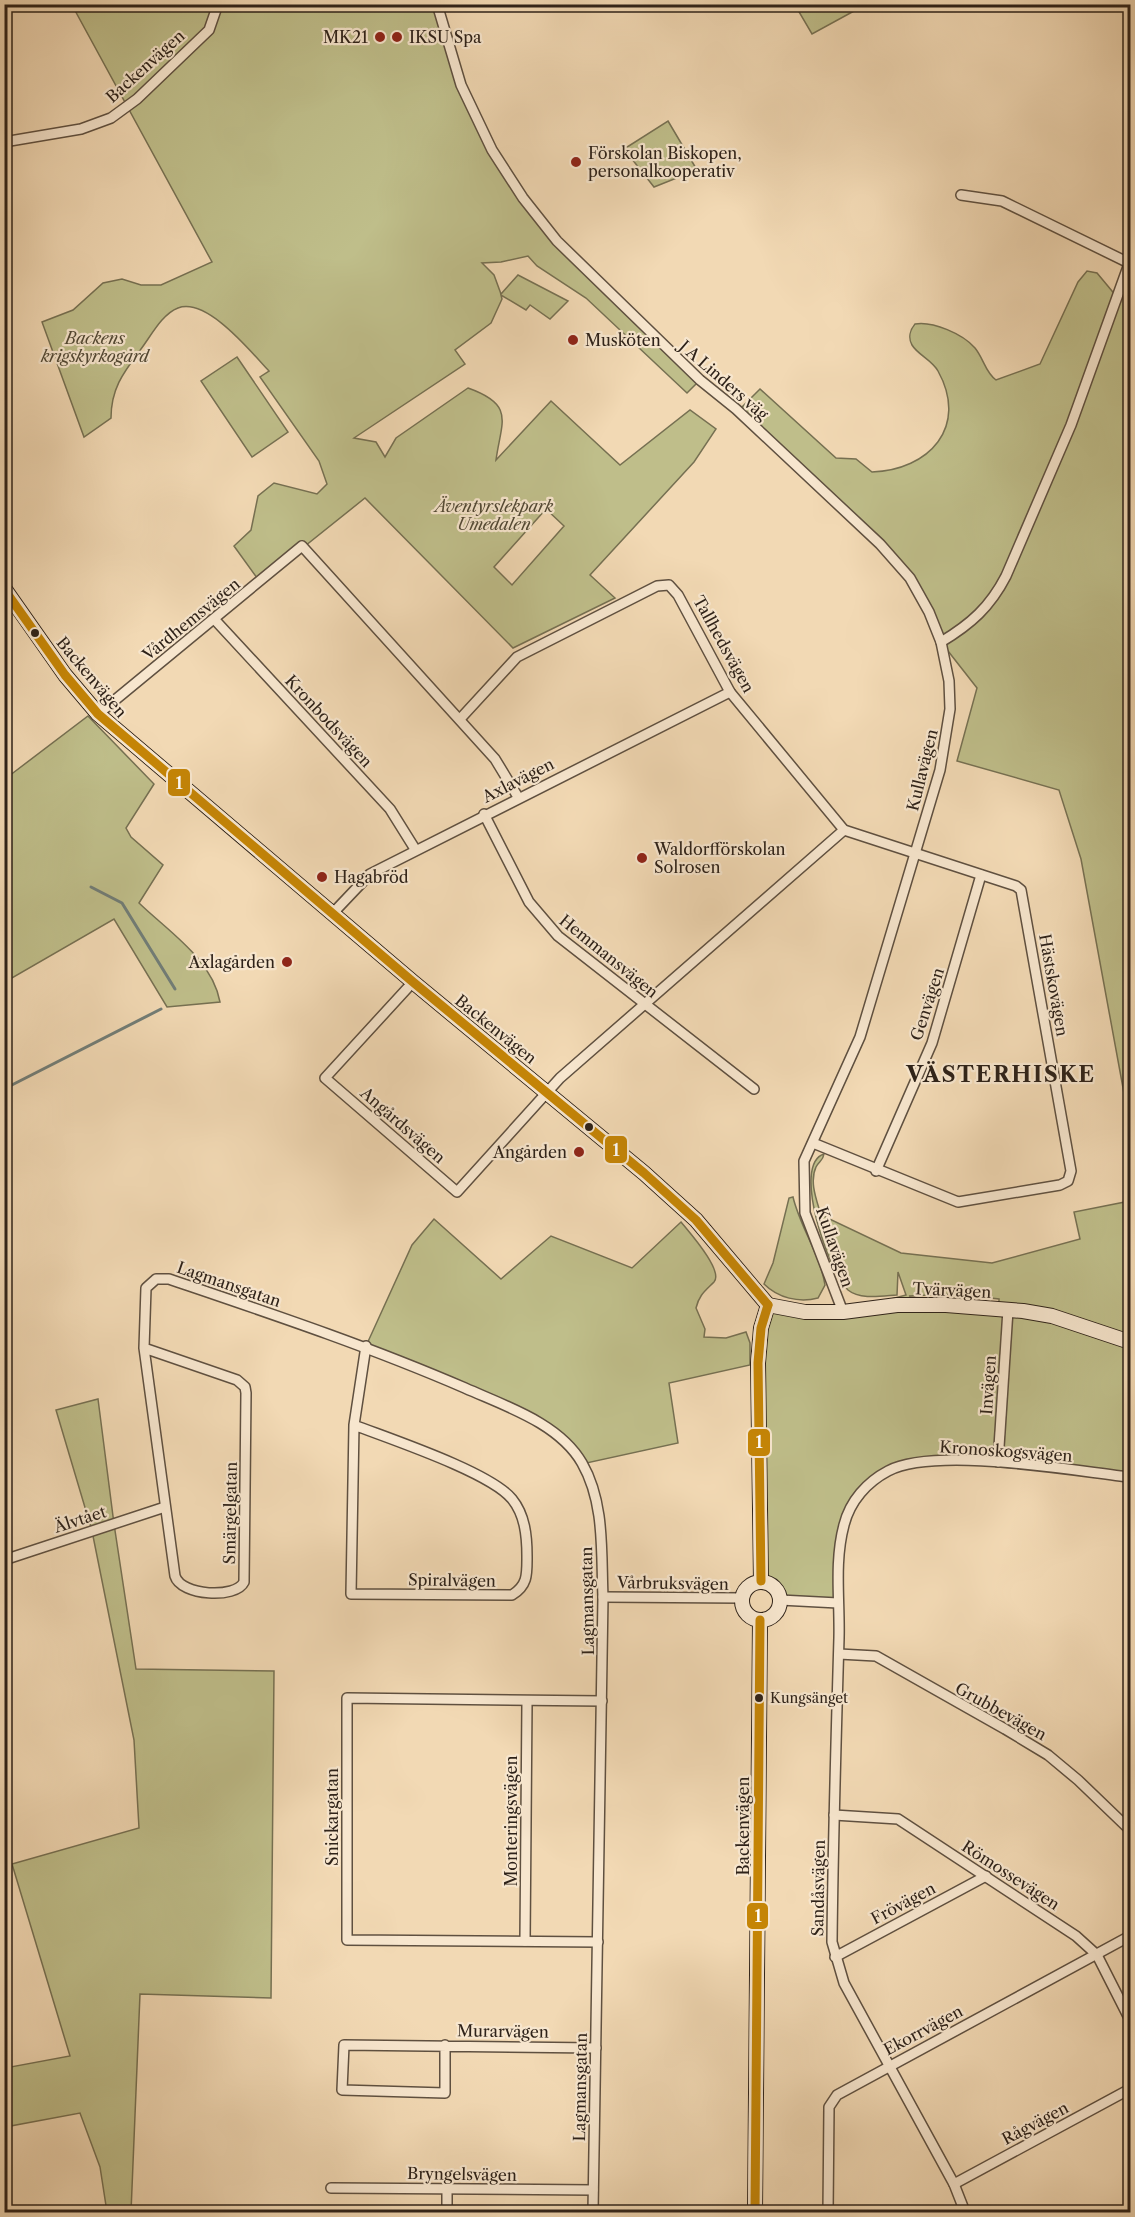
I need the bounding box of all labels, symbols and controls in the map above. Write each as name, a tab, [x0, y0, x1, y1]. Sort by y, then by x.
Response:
street label: Backenvägen	[101, 25, 189, 107]
place label: MK21	[323, 27, 368, 47]
place label: IKSU Spa	[409, 27, 482, 47]
marker: MK21	[373, 30, 387, 44]
marker: IKSU Spa	[390, 30, 404, 44]
place label: Förskolan Biskopen, personalkooperativ	[588, 143, 742, 181]
marker: Förskolan Biskopen, personalkooperativ	[569, 155, 583, 169]
park label: Backens krigskyrkogård	[40, 328, 150, 366]
place label: Musköten	[585, 330, 661, 350]
marker: Musköten	[566, 333, 580, 347]
street label: J A Linders väg	[673, 334, 773, 425]
park label: Äventyrslekpark Umedalen	[432, 496, 554, 534]
street label: Vårdhemsvägen	[137, 574, 244, 665]
street label: Tallhedsvägen	[689, 592, 759, 696]
unlabelled marker	[29, 627, 41, 639]
street label: Backenvägen	[52, 633, 132, 721]
street label: Kronbodsvägen	[281, 671, 377, 771]
street label: Kullavägen	[902, 727, 942, 813]
street label: Axlavägen	[478, 753, 557, 807]
line badge: 1	[167, 768, 191, 797]
text: 1	[175, 773, 183, 793]
place label: Waldorfförskolan Solrosen	[653, 839, 786, 877]
marker: Waldorfförskolan Solrosen	[635, 851, 649, 865]
place label: Hagabröd	[334, 867, 409, 887]
marker: Hagabröd	[315, 870, 329, 884]
street label: Hemmansvägen	[556, 910, 662, 1002]
street label: Hästskovägen	[1035, 932, 1073, 1038]
place label: Axlagården	[188, 952, 275, 972]
marker: Axlagården	[280, 955, 294, 969]
street label: Genvägen	[906, 965, 948, 1043]
street label: Backenvägen	[451, 990, 541, 1068]
district label: VÄSTERHISKE	[905, 1061, 1096, 1088]
street label: Angårdsvägen	[356, 1082, 449, 1167]
unlabelled marker	[583, 1121, 595, 1133]
line badge: 1	[604, 1135, 628, 1164]
text: 1	[612, 1140, 620, 1160]
place label: Angården	[492, 1142, 567, 1162]
marker: Angården	[572, 1145, 586, 1159]
street label: Kullavägen	[812, 1204, 858, 1290]
street label: Lagmansgatan	[174, 1257, 284, 1311]
street label: Tvärvägen	[912, 1278, 992, 1302]
street label: Invägen	[976, 1355, 1000, 1415]
line badge: 1	[747, 1428, 771, 1457]
text: 1	[755, 1432, 763, 1452]
street label: Kronoskogsvägen	[939, 1436, 1073, 1466]
street label: Smärgelgatan	[219, 1462, 241, 1564]
street label: Älvtået	[50, 1501, 109, 1537]
street label: Lagmansgatan	[576, 1547, 598, 1655]
street label: Spiralvägen	[408, 1569, 496, 1591]
street label: Vårbruksvägen	[616, 1572, 729, 1594]
street label: Grubbevägen	[952, 1678, 1050, 1744]
place label: Kungsänget	[770, 1689, 848, 1707]
marker: Kungsänget	[753, 1692, 765, 1704]
street label: Monteringsvägen	[501, 1755, 521, 1887]
street label: Snickargatan	[322, 1768, 342, 1866]
street label: Backenvägen	[733, 1776, 753, 1876]
street label: Römossevägen	[958, 1836, 1064, 1914]
street label: Sandåsvägen	[807, 1839, 829, 1937]
street label: Frövägen	[867, 1878, 939, 1928]
line badge: 1	[746, 1902, 769, 1930]
text: 1	[754, 1906, 762, 1926]
street label: Ekorrvägen	[880, 2001, 966, 2059]
street label: Murarvägen	[457, 2020, 549, 2042]
street label: Lagmansgatan	[569, 2033, 591, 2141]
street label: Rågvägen	[998, 2097, 1072, 2149]
street label: Bryngelsvägen	[407, 2163, 517, 2185]

